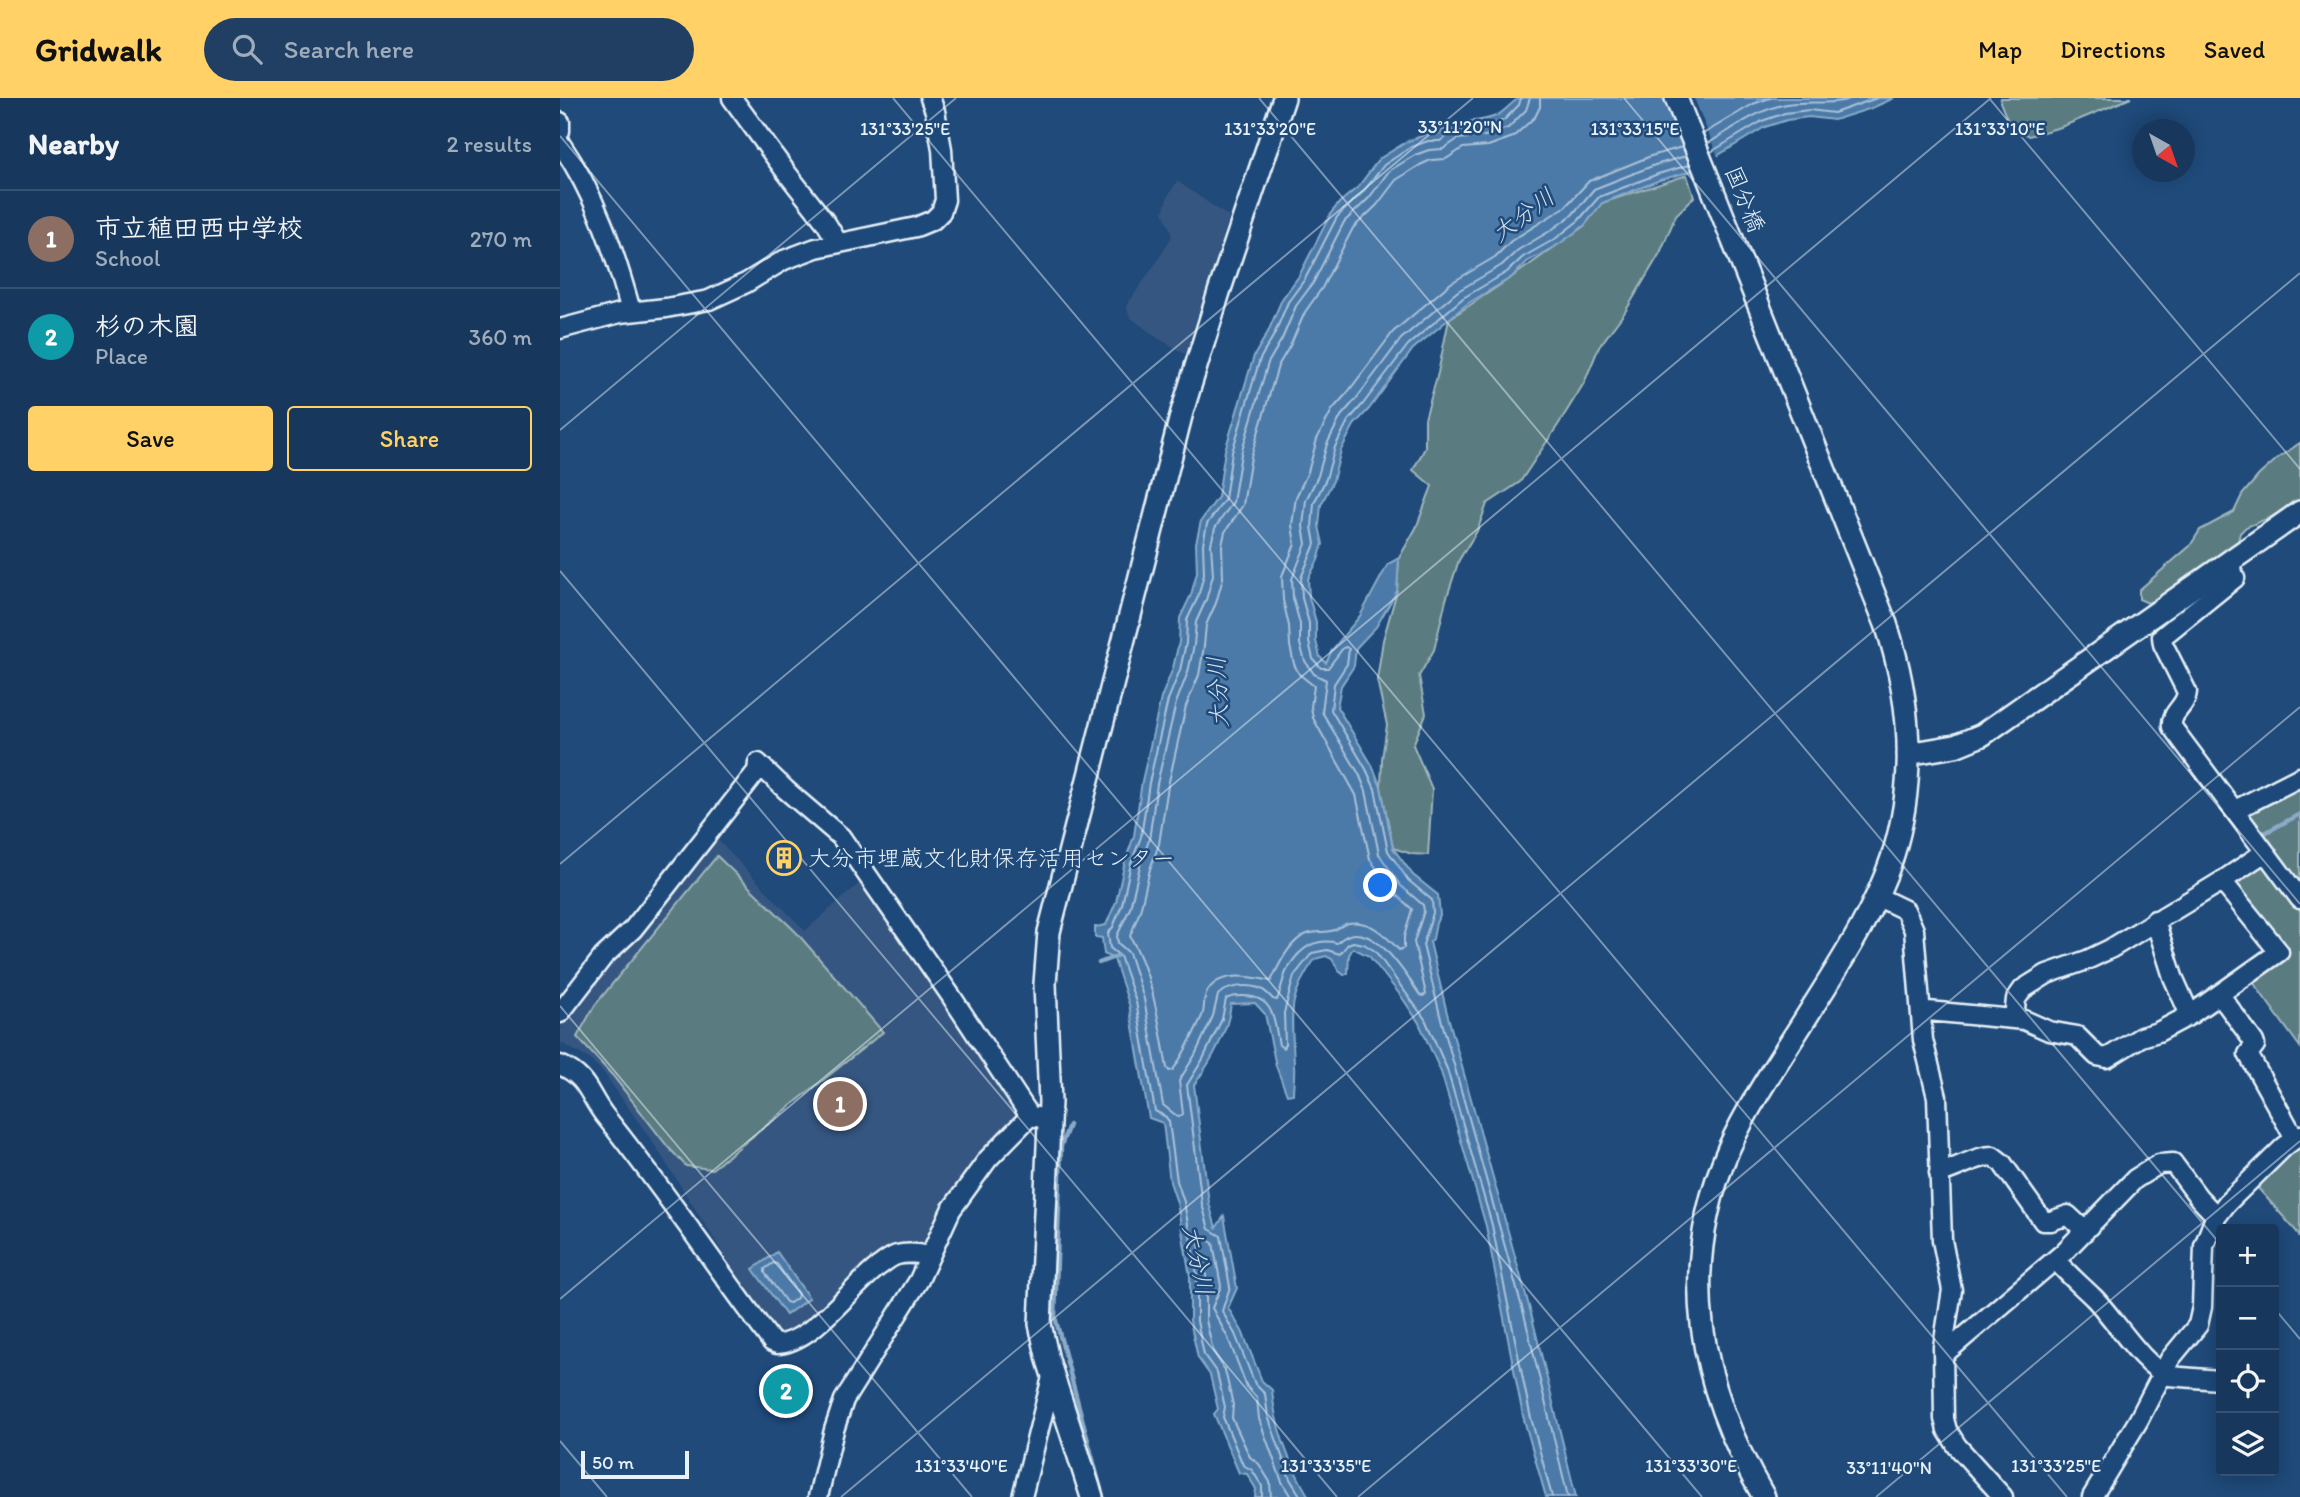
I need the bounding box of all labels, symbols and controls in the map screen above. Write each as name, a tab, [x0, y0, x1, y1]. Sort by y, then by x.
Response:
search box	[204, 18, 694, 81]
text: Gridwalk	[35, 30, 162, 69]
icon: search	[228, 30, 266, 68]
text: Search here	[284, 33, 414, 65]
text: Map	[1978, 35, 2022, 64]
text: Directions	[2060, 35, 2166, 64]
text: Saved	[2204, 35, 2265, 64]
text: 33°11'20"N	[1418, 116, 1502, 138]
text: 131°33'25"E	[860, 118, 950, 140]
text: 131°33'20"E	[1224, 118, 1316, 140]
text: 131°33'15"E	[1590, 118, 1680, 140]
text: 131°33'10"E	[1955, 118, 2045, 140]
north arrow	[2132, 119, 2195, 182]
text: Nearby	[28, 125, 119, 162]
text: 2 results	[446, 130, 532, 158]
street label: 国分橋	[1719, 162, 1771, 236]
water label: 大分川	[1485, 181, 1560, 248]
text: 市立稙田西中学校	[95, 212, 303, 244]
text: 1	[46, 225, 56, 253]
text: 270 m	[470, 225, 532, 253]
text: School	[95, 244, 160, 272]
text: 杉の木園	[95, 310, 199, 342]
text: 2	[45, 323, 57, 351]
text: 360 m	[469, 323, 532, 351]
text: Place	[95, 342, 148, 370]
button: Save	[28, 406, 273, 471]
button: Share	[287, 406, 532, 471]
water label: 大分川	[1201, 655, 1234, 729]
building icon: 大分市埋蔵文化財保存活用センター	[765, 839, 803, 877]
place label: 大分市埋蔵文化財保存活用センター	[808, 844, 1175, 872]
your location	[1363, 868, 1397, 902]
pin: 1	[817, 1078, 863, 1130]
water label: 大分川	[1177, 1222, 1220, 1298]
map controls	[2216, 1224, 2279, 1476]
button: +	[2216, 1224, 2279, 1287]
button: −	[2216, 1287, 2279, 1350]
button: locate	[2216, 1350, 2279, 1413]
pin: 2	[763, 1365, 809, 1417]
button: layers	[2216, 1413, 2279, 1476]
scale bar	[581, 1448, 690, 1480]
text: 50 m	[592, 1451, 634, 1474]
text: 131°33'40"E	[914, 1455, 1008, 1477]
text: 131°33'35"E	[1281, 1455, 1371, 1477]
text: 131°33'30"E	[1645, 1455, 1737, 1477]
text: 131°33'25"E	[2011, 1455, 2101, 1477]
text: 33°11'40"N	[1846, 1457, 1932, 1479]

